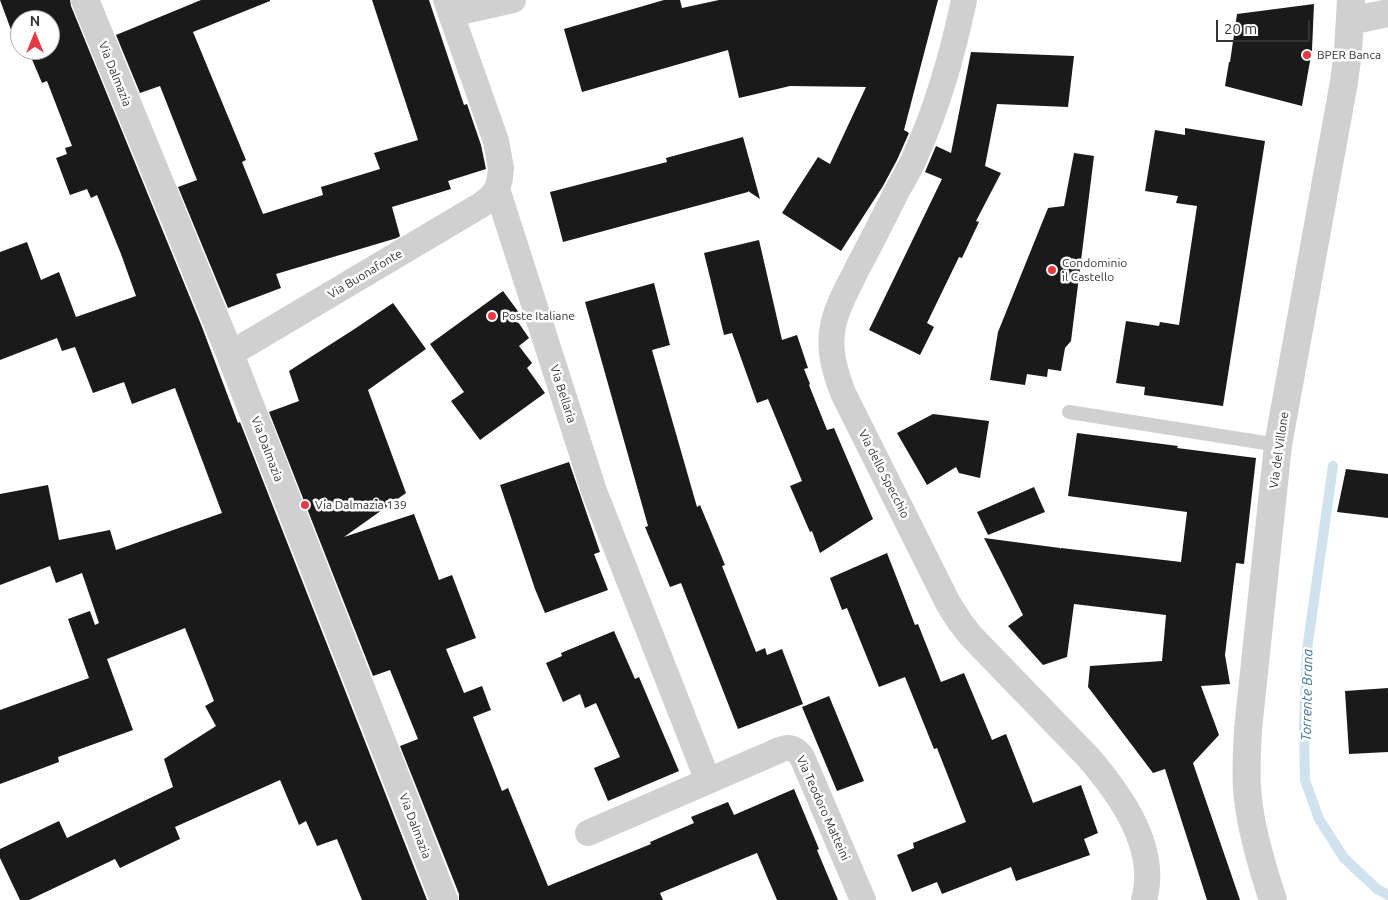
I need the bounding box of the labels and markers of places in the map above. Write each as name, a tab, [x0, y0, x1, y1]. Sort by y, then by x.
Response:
place label: BPER Banca	[1317, 48, 1381, 62]
marker: BPER Banca	[1301, 49, 1313, 61]
place label: Condominio il Castello	[1062, 256, 1127, 284]
marker: Condominio il Castello	[1046, 264, 1058, 276]
place label: Poste Italiane	[502, 309, 575, 323]
marker: Poste Italiane	[486, 310, 498, 322]
place label: Via Dalmazia 139	[315, 498, 407, 512]
marker: Via Dalmazia 139	[299, 499, 311, 511]

